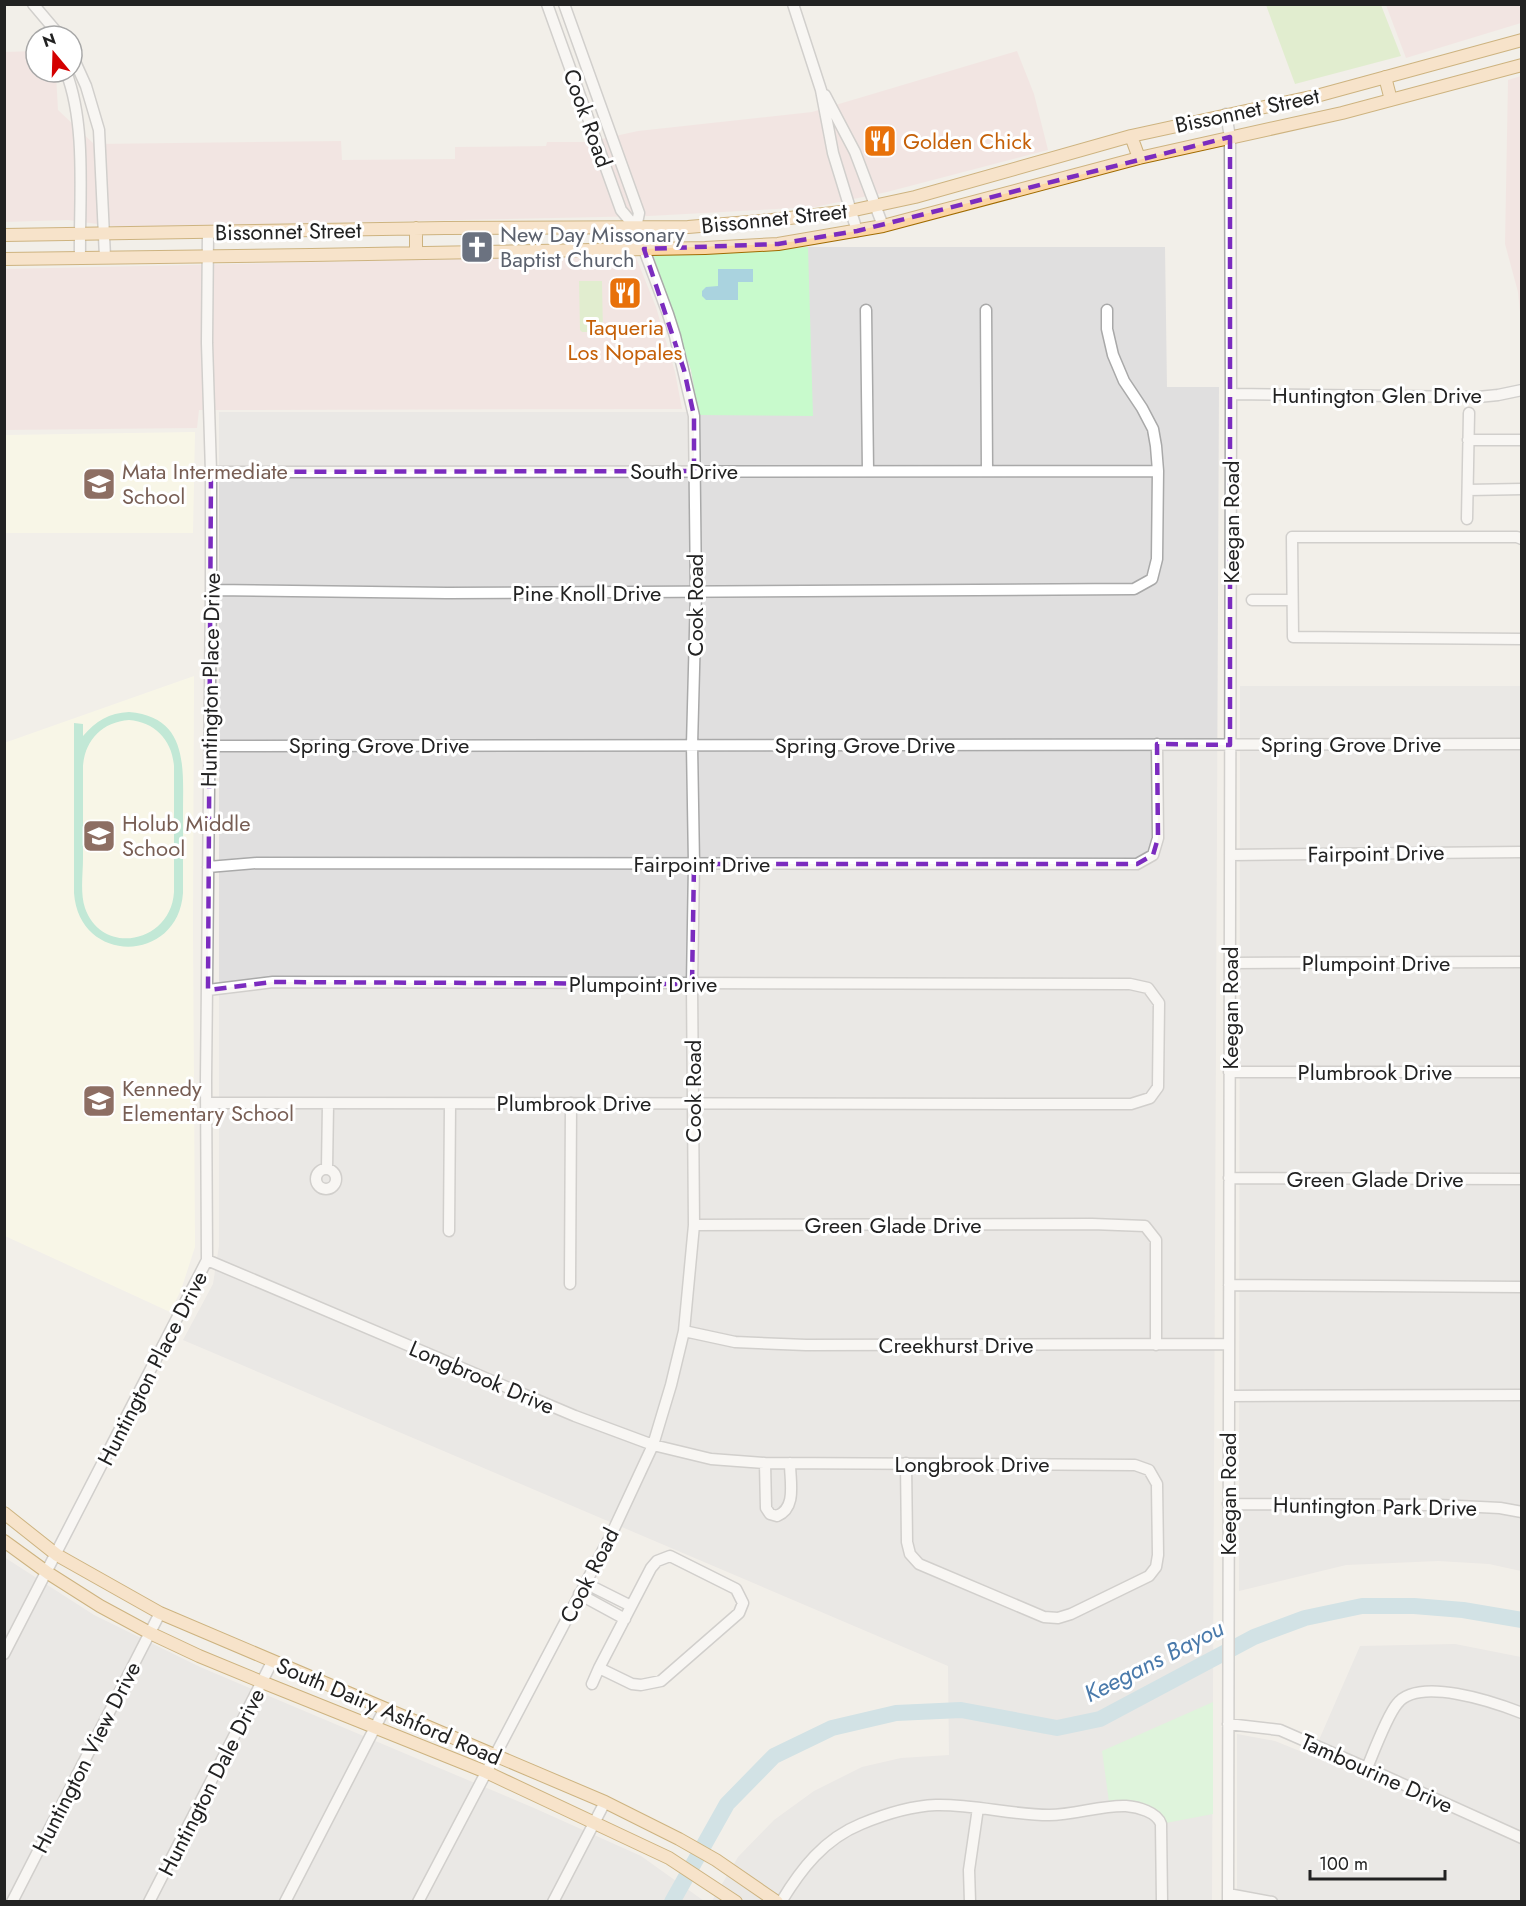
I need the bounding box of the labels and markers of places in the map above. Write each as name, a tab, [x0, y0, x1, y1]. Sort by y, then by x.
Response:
restaurant icon: Golden Chick	[862, 123, 898, 159]
place label: Golden Chick	[903, 125, 1032, 157]
place label: New Day Missonary Baptist Church	[500, 218, 685, 275]
church icon: New Day Missonary Baptist Church	[459, 229, 495, 265]
restaurant icon: Taqueria Los Nopales	[607, 275, 643, 311]
place label: Taqueria Los Nopales	[568, 311, 683, 368]
place label: Mata Intermediate School	[122, 455, 288, 512]
school or university icon: Mata Intermediate School	[81, 466, 117, 502]
place label: Holub Middle School	[122, 807, 251, 864]
school or university icon: Holub Middle School	[81, 818, 117, 854]
place label: Kennedy Elementary School	[122, 1072, 294, 1129]
school or university icon: Kennedy Elementary School	[81, 1083, 117, 1119]

